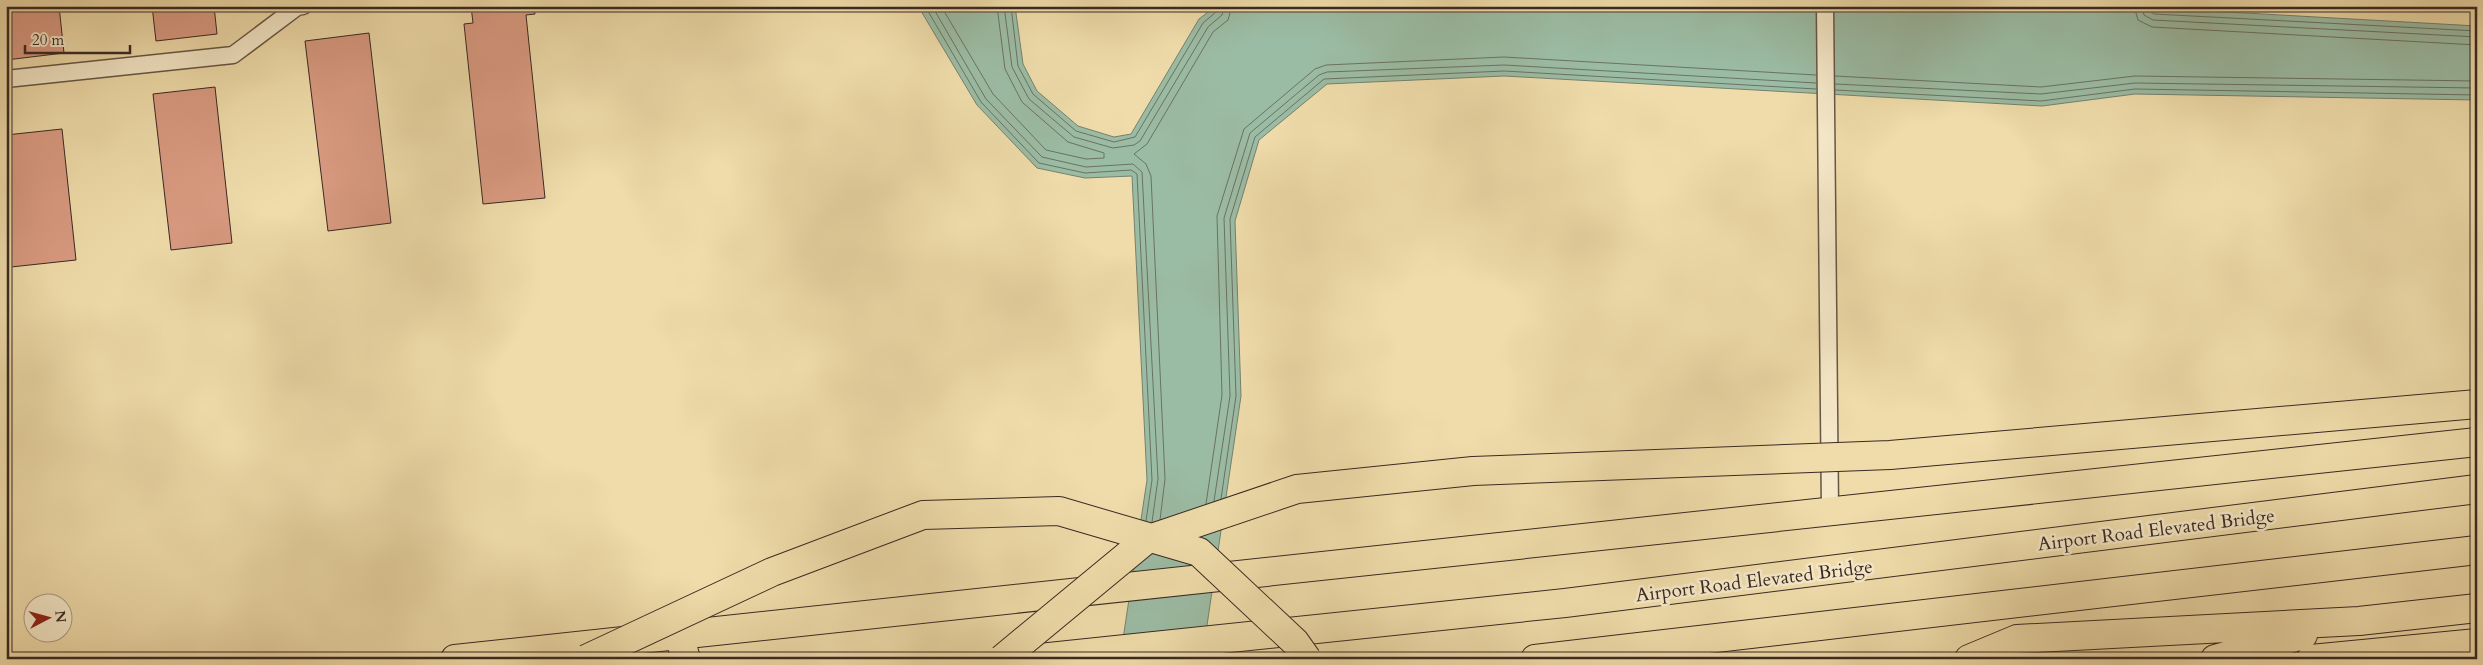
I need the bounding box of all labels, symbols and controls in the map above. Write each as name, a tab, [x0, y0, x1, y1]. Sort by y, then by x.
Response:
scale bar	[25, 22, 130, 54]
text: 20 m	[32, 30, 64, 50]
street label: Airport Road Elevated Bridge	[2036, 503, 2276, 557]
street label: Airport Road Elevated Bridge	[1634, 554, 1874, 608]
north arrow	[22, 592, 72, 642]
text: N	[50, 610, 71, 624]

